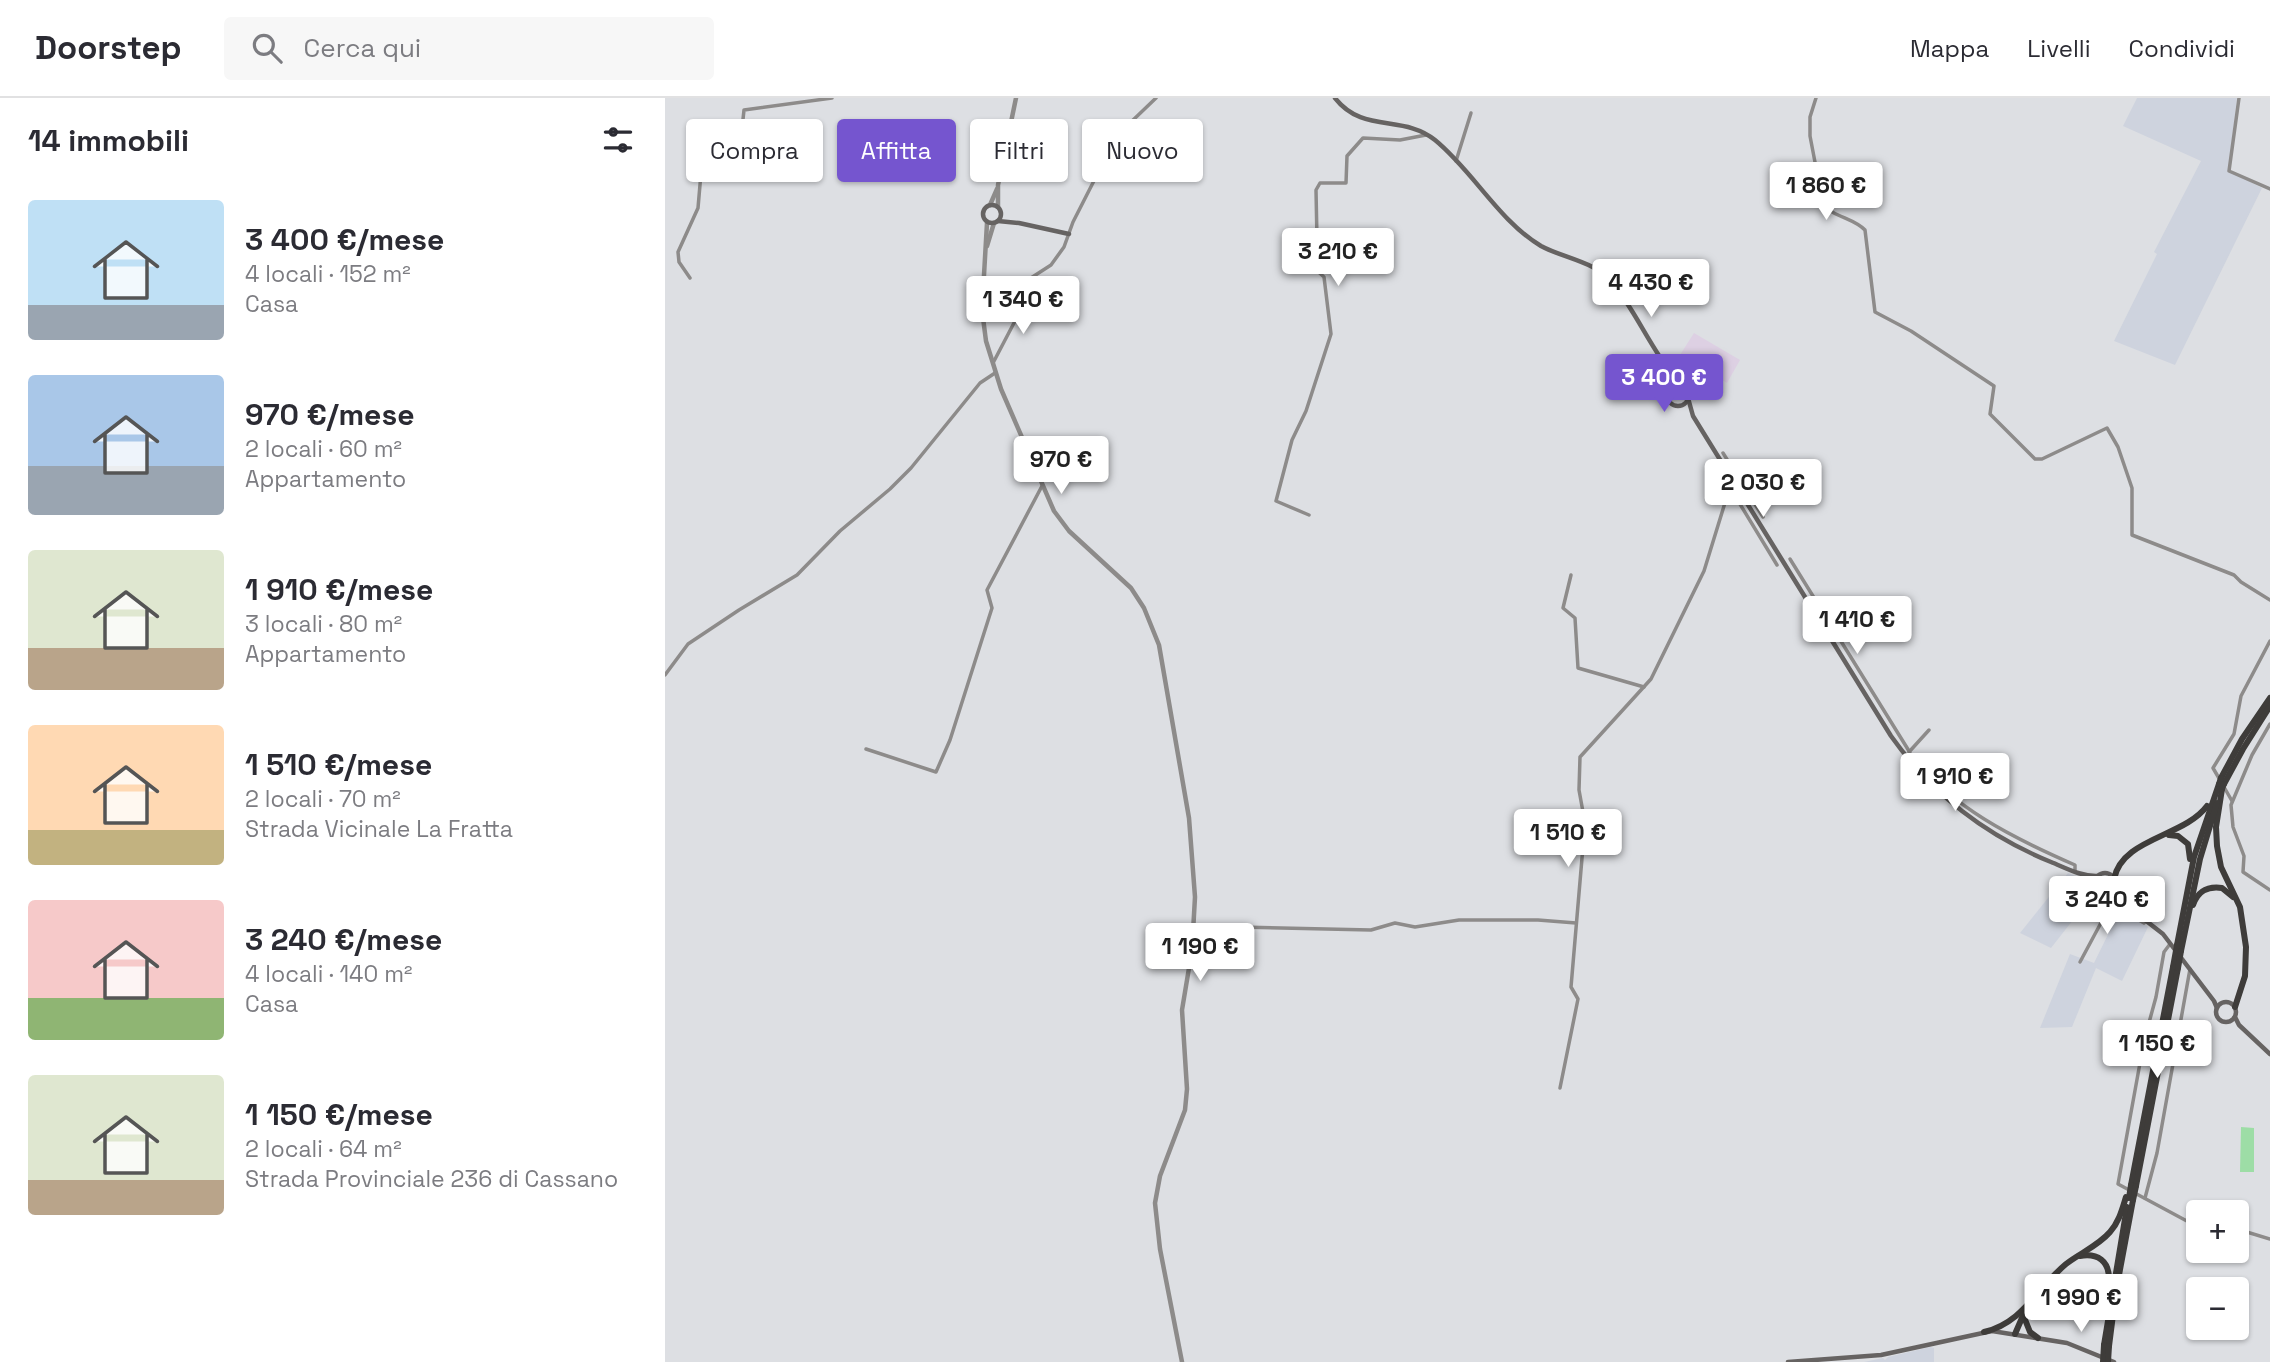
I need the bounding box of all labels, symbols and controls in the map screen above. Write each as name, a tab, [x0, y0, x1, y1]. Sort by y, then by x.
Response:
search box	[224, 17, 714, 80]
text: Doorstep	[35, 27, 182, 69]
icon: search	[248, 29, 286, 67]
text: Cerca qui	[304, 31, 421, 65]
text: Mappa	[1910, 33, 1989, 64]
text: Livelli	[2027, 33, 2091, 64]
text: Condividi	[2129, 33, 2235, 64]
chip: Compra	[686, 119, 823, 182]
chip: Affitta	[837, 119, 956, 182]
chip: Filtri	[970, 119, 1068, 182]
chip: Nuovo	[1082, 119, 1203, 182]
text: 14 immobili	[28, 121, 189, 160]
icon: filters	[599, 121, 637, 159]
pin: 1 860 €	[1761, 162, 1891, 222]
text: 1 860 €	[1786, 170, 1866, 200]
text: 3 400 €/mese	[245, 220, 444, 259]
icon: home	[84, 228, 168, 312]
pin: 3 210 €	[1273, 228, 1403, 288]
text: 3 210 €	[1298, 236, 1378, 266]
text: 4 locali · 152 m²	[245, 259, 411, 289]
pin: 4 430 €	[1586, 260, 1716, 319]
text: 4 430 €	[1608, 267, 1694, 297]
pin: 1 340 €	[958, 276, 1088, 336]
text: 1 340 €	[982, 284, 1064, 314]
text: Casa	[245, 289, 298, 319]
pin: 3 400 €	[1599, 354, 1729, 414]
text: 3 400 €	[1621, 362, 1707, 392]
text: 970 €/mese	[245, 395, 414, 434]
icon: home	[84, 403, 168, 487]
text: 2 locali · 60 m²	[245, 434, 402, 464]
pin: 970 €	[1012, 436, 1110, 496]
text: 970 €	[1030, 444, 1092, 474]
pin: 2 030 €	[1698, 460, 1828, 519]
text: Appartamento	[245, 464, 406, 494]
text: 2 030 €	[1721, 467, 1805, 497]
text: 1 910 €/mese	[245, 570, 433, 609]
icon: home	[84, 578, 168, 662]
pin: 1 410 €	[1792, 596, 1922, 656]
text: 1 410 €	[1819, 604, 1895, 634]
text: 3 locali · 80 m²	[245, 609, 402, 639]
text: Appartamento	[245, 639, 406, 669]
text: 1 510 €/mese	[245, 745, 432, 784]
icon: home	[84, 753, 168, 837]
pin: 1 910 €	[1890, 754, 2020, 813]
text: 1 910 €	[1916, 761, 1994, 791]
text: 2 locali · 70 m²	[245, 784, 401, 814]
pin: 1 510 €	[1503, 810, 1633, 869]
text: Strada Vicinale La Fratta	[245, 814, 513, 844]
text: 1 510 €	[1530, 817, 1606, 847]
pin: 3 240 €	[2042, 876, 2172, 936]
text: 3 240 €	[2065, 884, 2149, 914]
text: 3 240 €/mese	[245, 920, 442, 959]
pin: 1 190 €	[1135, 924, 1265, 983]
icon: home	[84, 928, 168, 1012]
text: 1 190 €	[1161, 931, 1239, 961]
text: 4 locali · 140 m²	[245, 959, 412, 989]
text: Casa	[245, 989, 298, 1019]
pin: 1 150 €	[2092, 1020, 2222, 1080]
text: 1 150 €	[2119, 1028, 2195, 1058]
text: 1 150 €/mese	[245, 1095, 433, 1134]
icon: home	[84, 1103, 168, 1187]
text: 2 locali · 64 m²	[245, 1134, 402, 1164]
text: Strada Provinciale 236 di Cassano	[245, 1164, 618, 1194]
map controls	[2186, 1200, 2249, 1340]
button: +	[2186, 1200, 2249, 1263]
pin: 1 990 €	[2016, 1274, 2146, 1334]
button: −	[2186, 1277, 2249, 1340]
text: 1 990 €	[2040, 1282, 2122, 1312]

